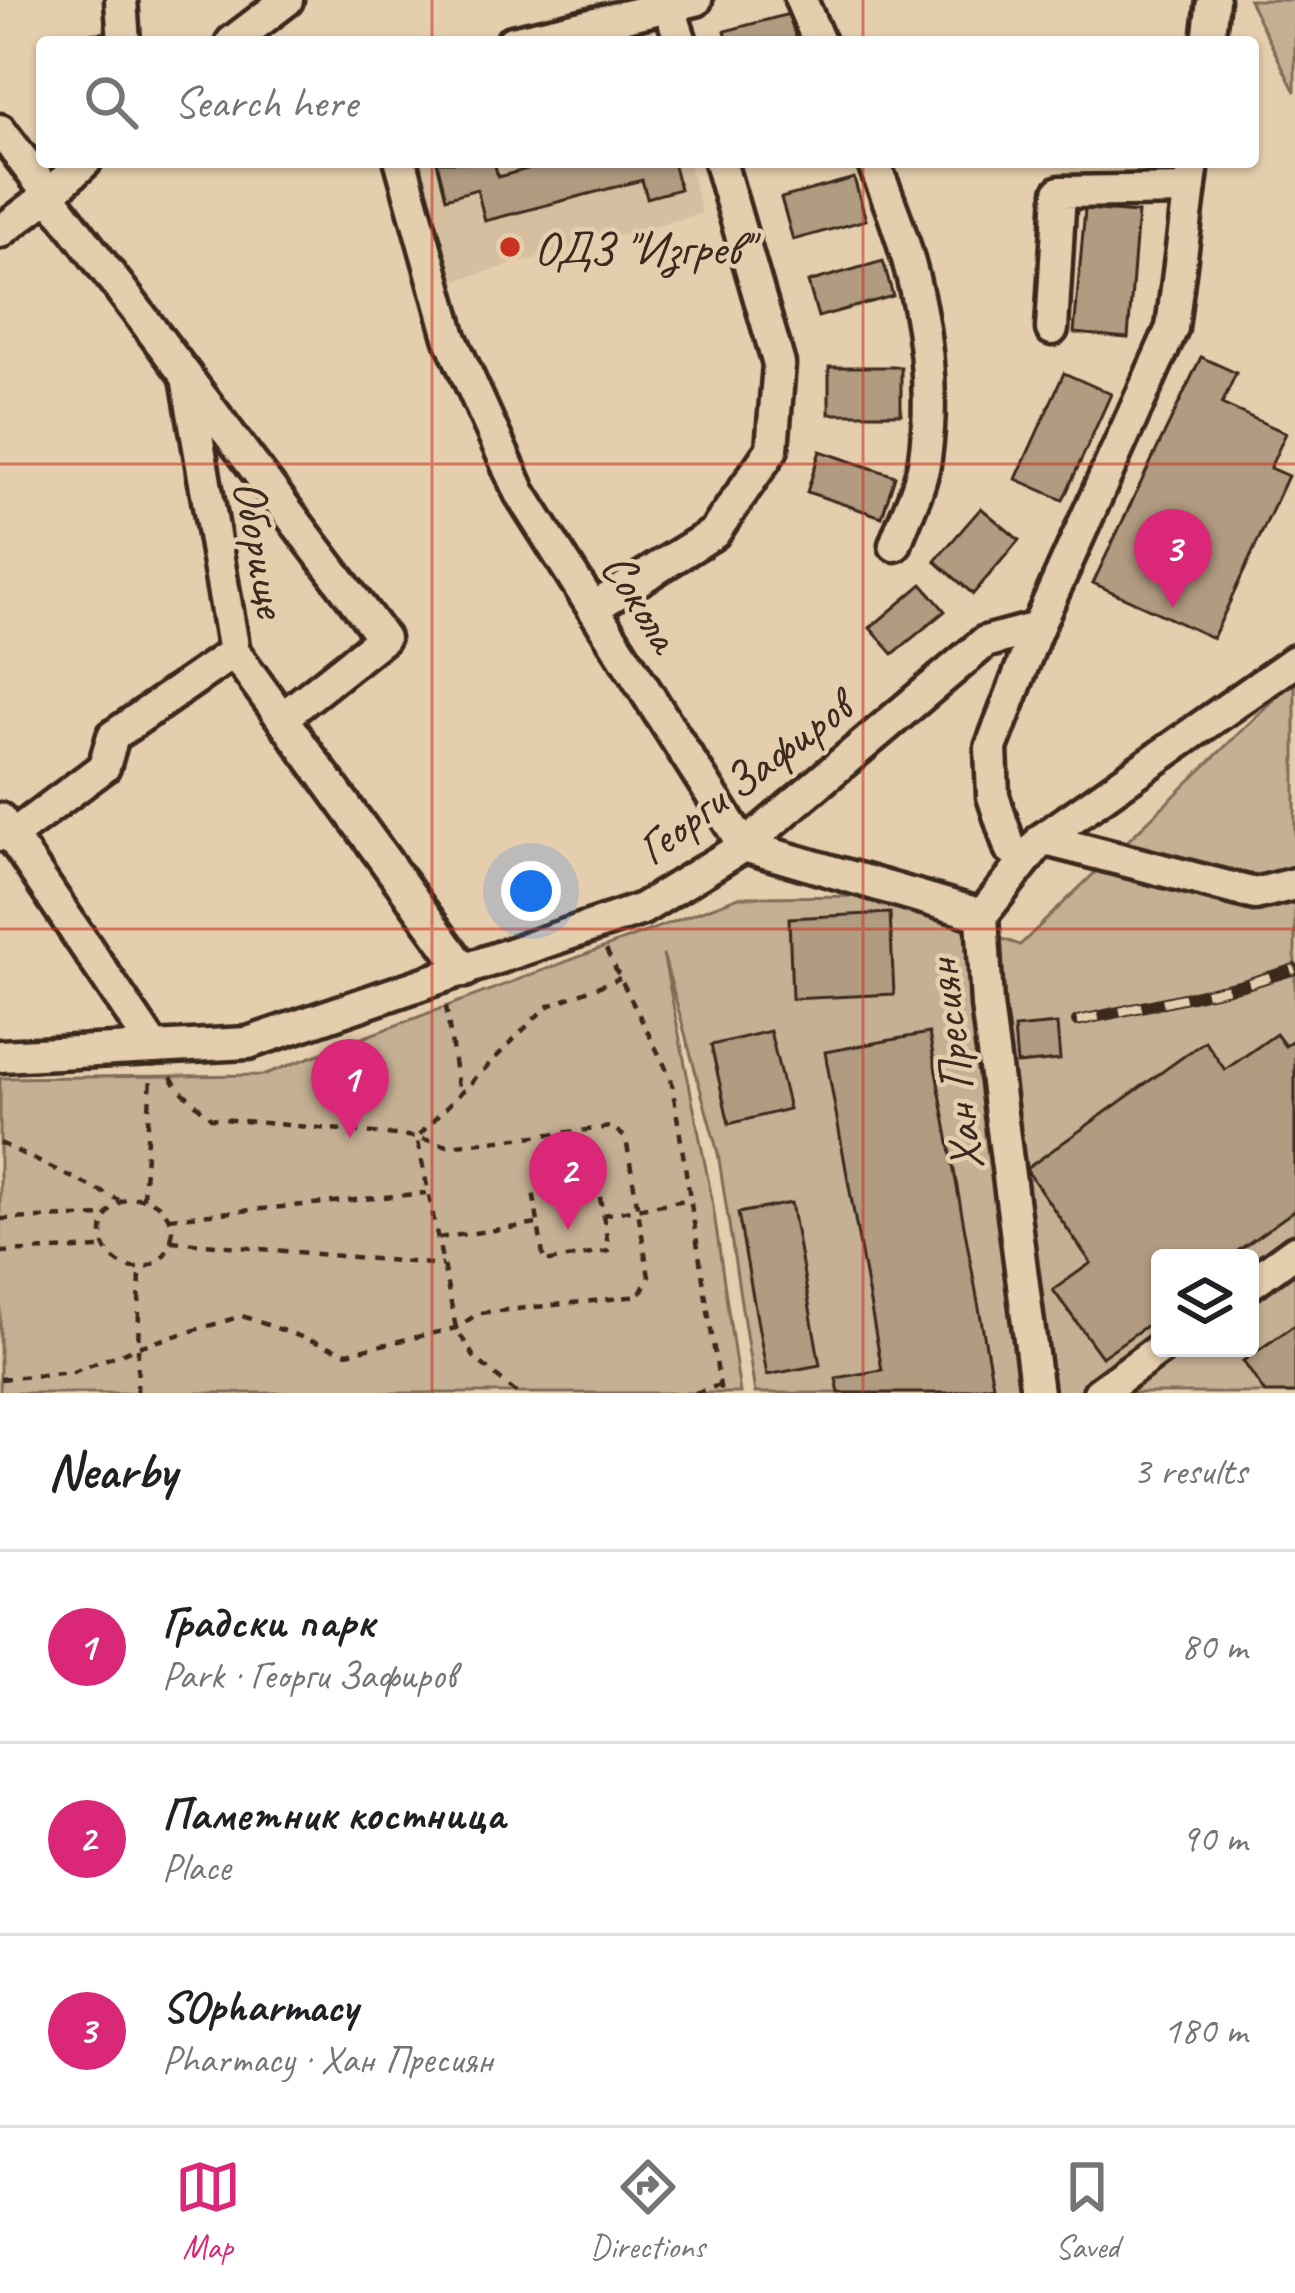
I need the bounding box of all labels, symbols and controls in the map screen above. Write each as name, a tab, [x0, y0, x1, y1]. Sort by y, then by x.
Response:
search box	[36, 36, 1259, 168]
icon: search	[78, 69, 144, 135]
text: Search here	[174, 74, 357, 131]
place label: ОДЗ "Изгрев"	[534, 218, 762, 278]
marker: ОДЗ "Изгрев"	[497, 234, 523, 260]
street label: Оборище	[220, 475, 303, 625]
pin: 3	[1134, 509, 1212, 608]
street label: Сокола	[588, 541, 697, 666]
street label: Георги Зафиров	[624, 673, 869, 878]
your location	[501, 861, 561, 921]
street label: Хан Пресиян	[911, 953, 997, 1174]
pin: 1	[311, 1039, 389, 1138]
pin: 2	[529, 1131, 607, 1230]
map controls	[1151, 1249, 1259, 1357]
button: layers	[1151, 1249, 1259, 1357]
text: Nearby	[48, 1439, 176, 1503]
text: 3 results	[1133, 1447, 1247, 1496]
text: Градски парк	[162, 1594, 374, 1651]
text: 1	[78, 1622, 96, 1671]
text: 80 m	[1181, 1622, 1247, 1671]
text: Park · Георги Зафиров	[162, 1651, 456, 1700]
text: Паметник костница	[162, 1786, 505, 1843]
text: 2	[78, 1814, 96, 1863]
text: 90 m	[1181, 1814, 1247, 1863]
text: Place	[162, 1843, 230, 1892]
text: SOpharmacy	[162, 1978, 358, 2035]
text: 3	[78, 2006, 96, 2055]
text: 180 m	[1163, 2006, 1247, 2055]
text: Pharmacy · Хан Пресиян	[162, 2035, 493, 2084]
tab: Map	[175, 2154, 241, 2268]
tab: Directions	[590, 2154, 705, 2268]
tab: Saved	[1054, 2154, 1120, 2268]

